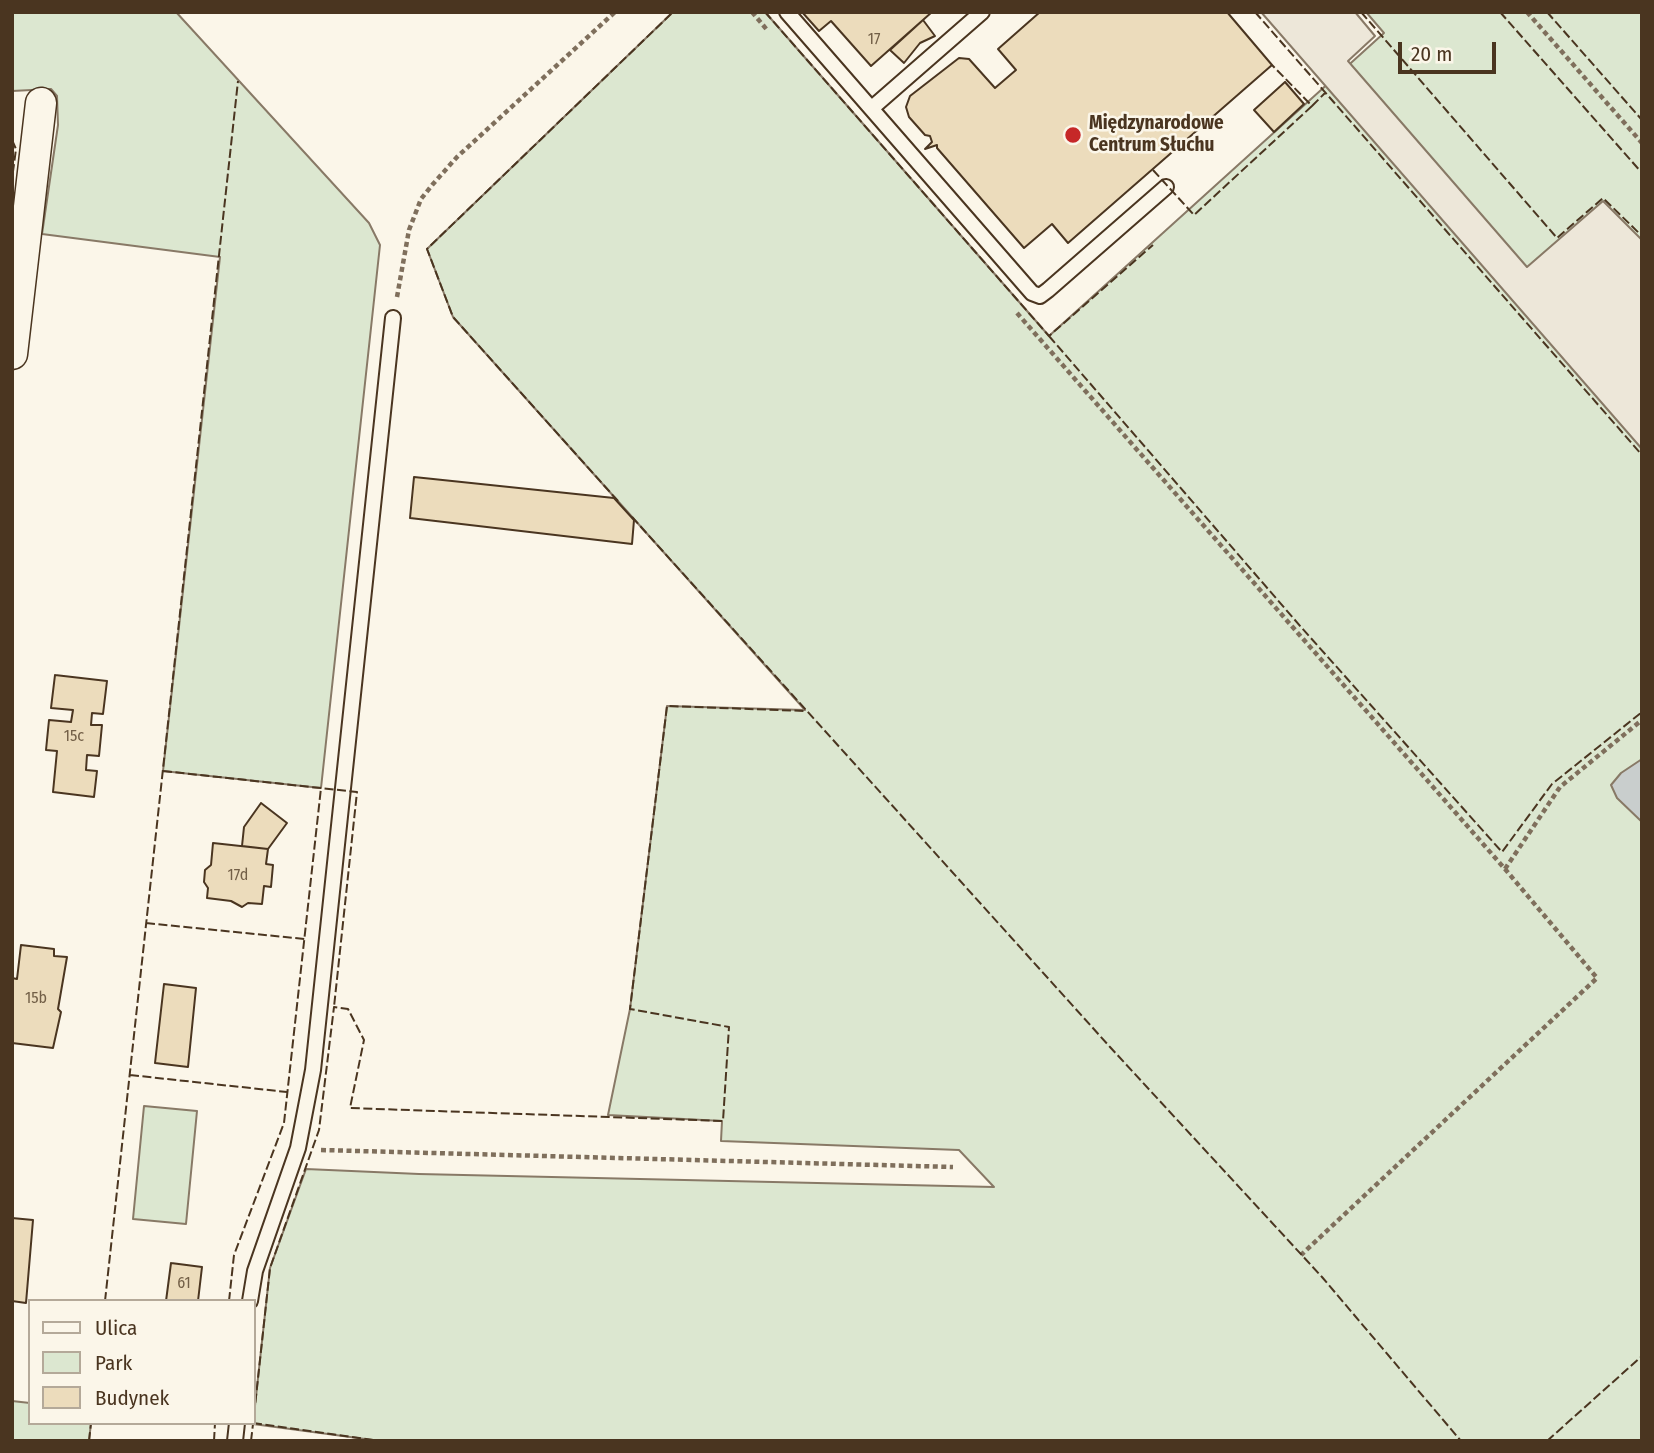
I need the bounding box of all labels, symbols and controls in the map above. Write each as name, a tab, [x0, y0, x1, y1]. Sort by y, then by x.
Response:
scale bar	[1402, 28, 1500, 72]
house number: 17	[868, 30, 880, 50]
text: 20 m	[1411, 41, 1452, 67]
place label: Międzynarodowe Centrum Słuchu	[1089, 113, 1224, 157]
marker: Międzynarodowe Centrum Słuchu	[1063, 125, 1083, 145]
house number: 15c	[64, 727, 84, 747]
house number: 17d	[228, 866, 248, 886]
house number: 15b	[25, 989, 47, 1009]
house number: 61	[177, 1274, 191, 1294]
legend	[28, 1299, 256, 1425]
text: Ulica	[95, 1315, 137, 1341]
text: Park	[95, 1350, 132, 1376]
text: Budynek	[95, 1385, 169, 1411]

